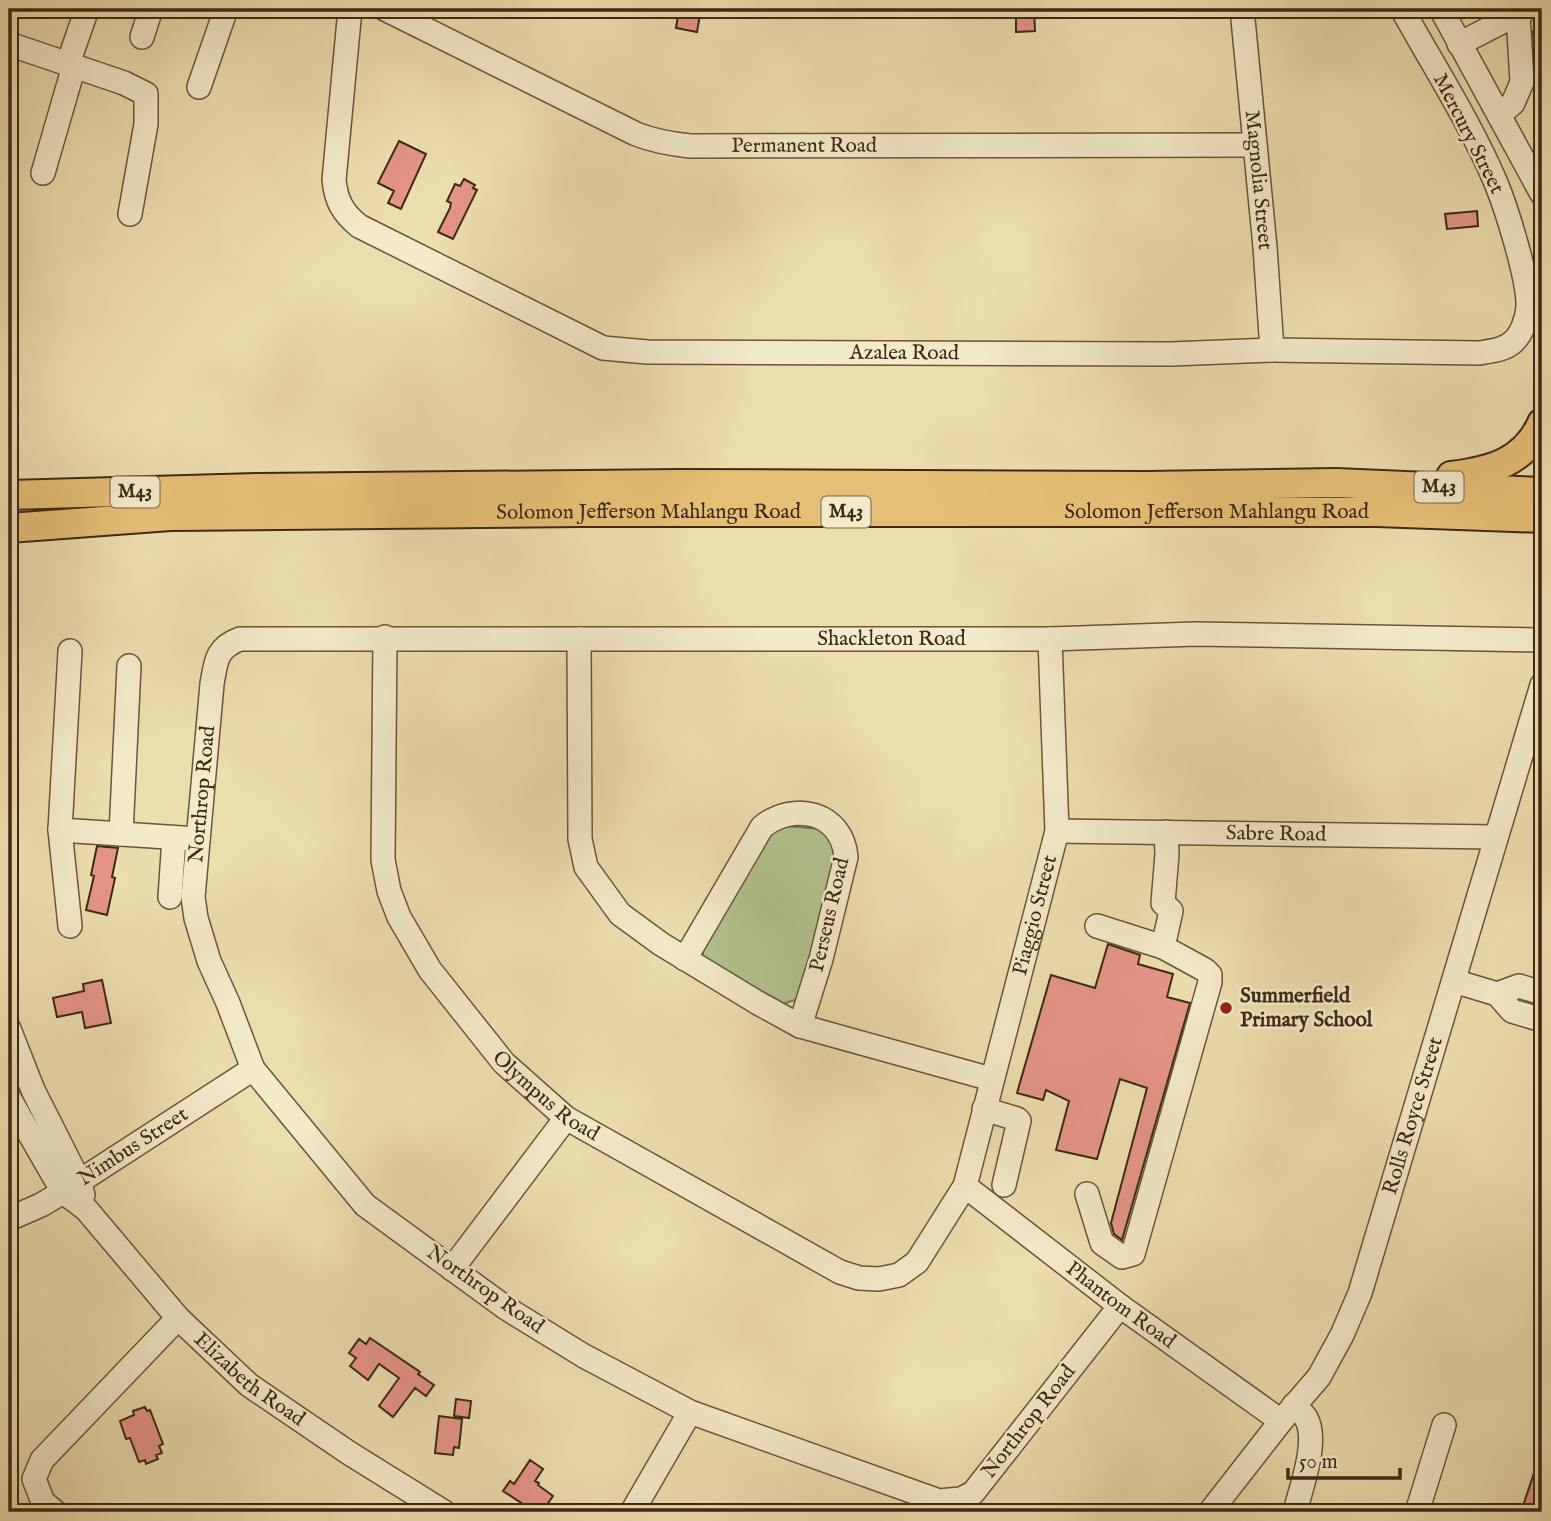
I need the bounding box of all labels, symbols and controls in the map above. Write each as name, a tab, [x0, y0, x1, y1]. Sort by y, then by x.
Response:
street label: Mercury Street	[1426, 69, 1510, 199]
street label: Magnolia Street	[1238, 109, 1279, 251]
street label: Permanent Road	[731, 132, 878, 159]
street label: Azalea Road	[848, 339, 960, 367]
road number: M43	[1414, 472, 1464, 502]
road number: M43	[110, 477, 160, 508]
road number: M43	[822, 496, 870, 527]
street label: Solomon Jefferson Mahlangu Road	[496, 499, 802, 526]
street label: Solomon Jefferson Mahlangu Road	[1064, 499, 1370, 526]
street label: Shackleton Road	[817, 626, 966, 653]
street label: Northrop Road	[183, 724, 222, 864]
street label: Sabre Road	[1226, 820, 1327, 848]
street label: Piaggio Street	[1007, 852, 1064, 978]
street label: Perseus Road	[804, 854, 856, 975]
place label: Summerfield Primary School	[1240, 983, 1374, 1034]
marker: Summerfield Primary School	[1218, 1000, 1234, 1016]
street label: Rolls Royce Street	[1377, 1034, 1449, 1198]
street label: Olympus Road	[486, 1045, 605, 1148]
street label: Nimbus Street	[73, 1101, 193, 1192]
street label: Northrop Road	[421, 1240, 550, 1341]
street label: Phantom Road	[1060, 1255, 1182, 1355]
street label: Elizabeth Road	[188, 1326, 311, 1433]
street label: Northrop Road	[976, 1359, 1082, 1484]
scale bar	[1288, 1437, 1400, 1481]
text: 50 m	[1299, 1449, 1338, 1476]

